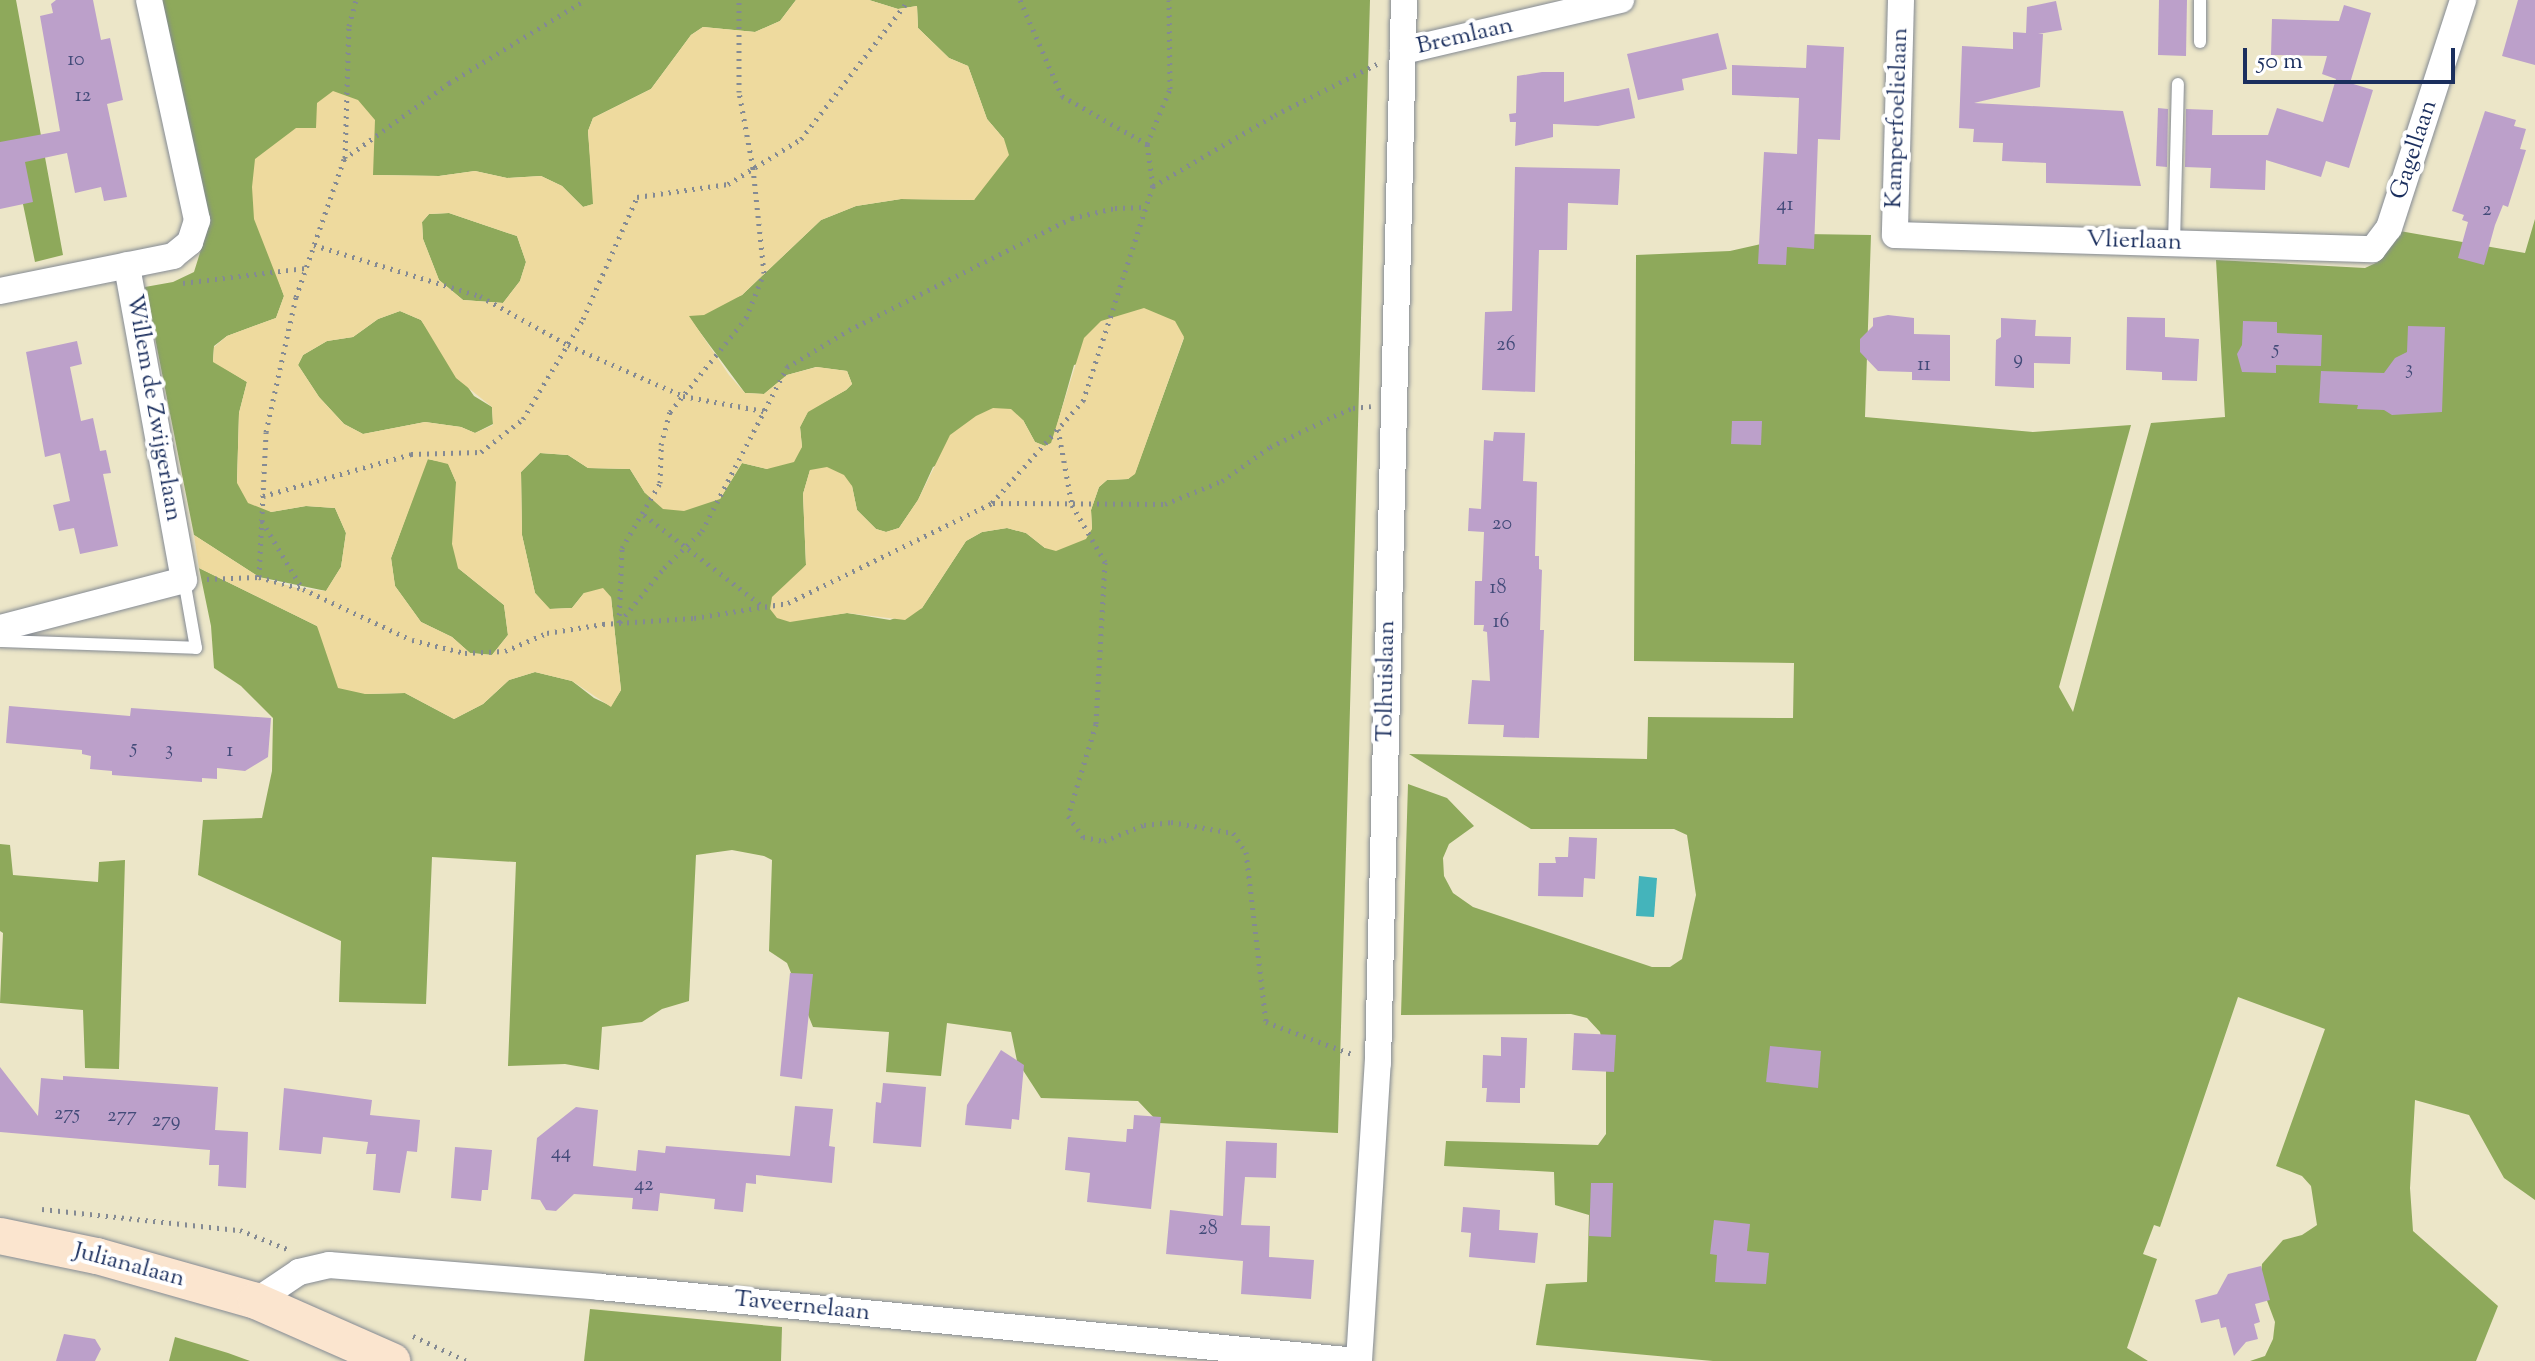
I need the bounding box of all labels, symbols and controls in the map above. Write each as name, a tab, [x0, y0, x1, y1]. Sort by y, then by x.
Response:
street label: Bremlaan	[1414, 12, 1516, 62]
street label: Kamperfoelielaan	[1880, 27, 1916, 209]
scale bar	[2247, 32, 2459, 82]
text: 50 m	[2257, 45, 2303, 79]
house number: 10	[67, 48, 85, 72]
house number: 12	[75, 84, 91, 108]
street label: Gagellaan	[2385, 97, 2445, 203]
house number: 41	[1777, 193, 1793, 217]
house number: 2	[2482, 198, 2492, 222]
street label: Vlierlaan	[2086, 226, 2182, 258]
street label: Willem de Zwijgerlaan	[119, 292, 187, 524]
house number: 26	[1496, 333, 1516, 357]
house number: 5	[2273, 337, 2279, 361]
house number: 9	[2013, 347, 2023, 371]
house number: 11	[1917, 353, 1931, 377]
house number: 3	[2405, 357, 2413, 381]
house number: 20	[1492, 512, 1512, 536]
house number: 18	[1490, 576, 1506, 600]
house number: 16	[1493, 610, 1509, 634]
street label: Tolhuislaan	[1372, 620, 1402, 742]
house number: 5	[131, 736, 137, 760]
house number: 3	[165, 738, 173, 762]
house number: 1	[227, 739, 233, 763]
house number: 275	[54, 1102, 80, 1126]
house number: 277	[107, 1104, 137, 1128]
house number: 279	[152, 1109, 180, 1133]
house number: 44	[551, 1141, 571, 1165]
house number: 42	[634, 1173, 654, 1197]
house number: 28	[1198, 1217, 1218, 1241]
street label: Julianalaan	[70, 1237, 188, 1295]
street label: Taveernelaan	[733, 1286, 871, 1328]

